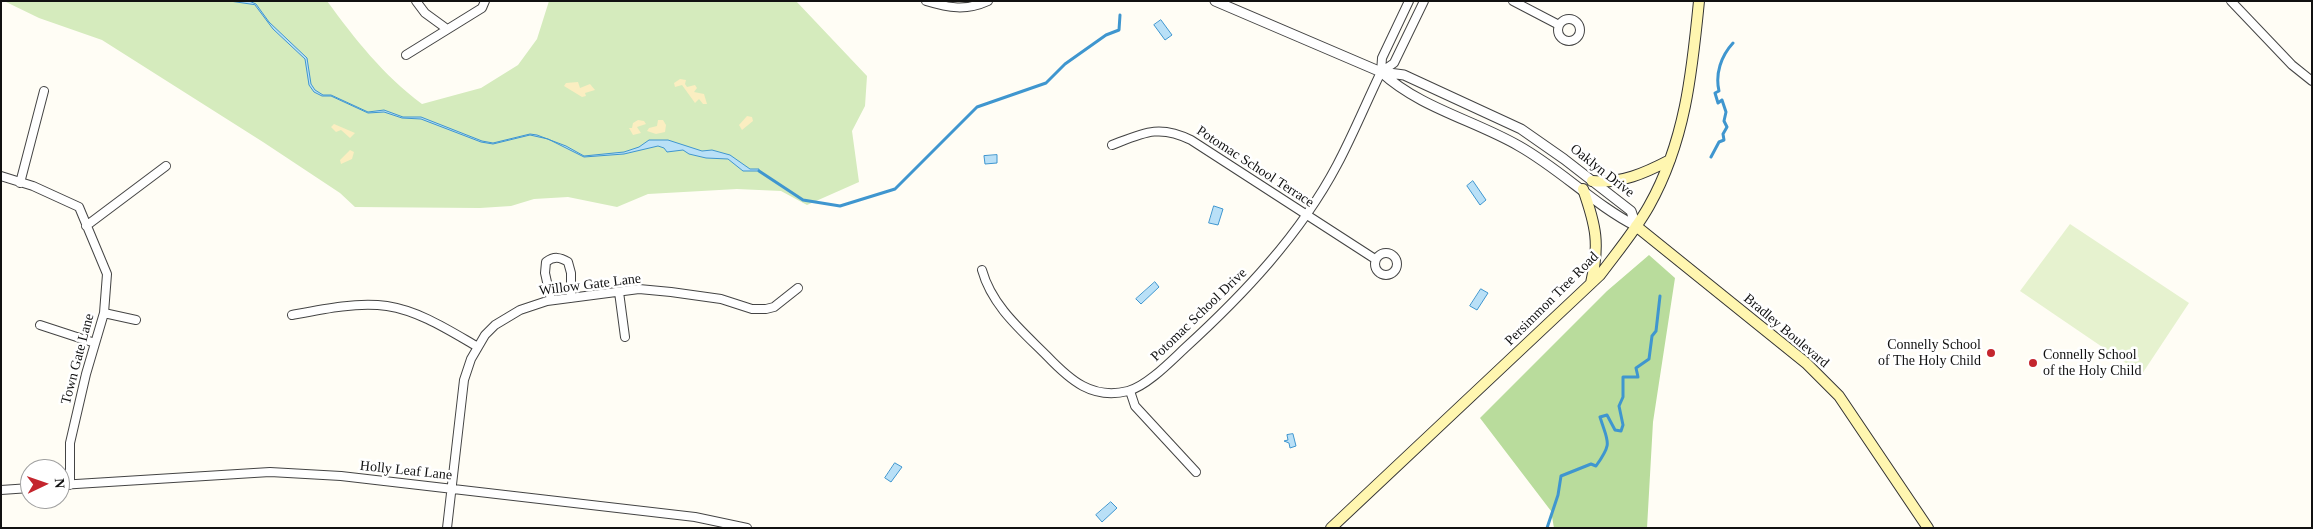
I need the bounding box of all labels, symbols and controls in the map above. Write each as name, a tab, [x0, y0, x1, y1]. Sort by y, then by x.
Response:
street label: Potomac School Terrace	[1193, 123, 1317, 211]
street label: Oaklyn Drive	[1567, 141, 1637, 201]
street label: Persimmon Tree Road	[1502, 249, 1602, 349]
street label: Potomac School Drive	[1148, 265, 1250, 365]
street label: Willow Gate Lane	[538, 270, 642, 300]
street label: Bradley Boulevard	[1740, 290, 1832, 372]
street label: Town Gate Lane	[58, 312, 98, 406]
place label: Connelly School of The Holy Child	[1878, 337, 1981, 370]
marker: Connelly School of The Holy Child	[1985, 347, 1997, 359]
place label: Connelly School of the Holy Child	[2043, 347, 2141, 380]
marker: Connelly School of the Holy Child	[2027, 357, 2039, 369]
street label: Holly Leaf Lane	[359, 458, 453, 484]
north arrow	[20, 459, 70, 509]
text: N	[52, 478, 67, 489]

